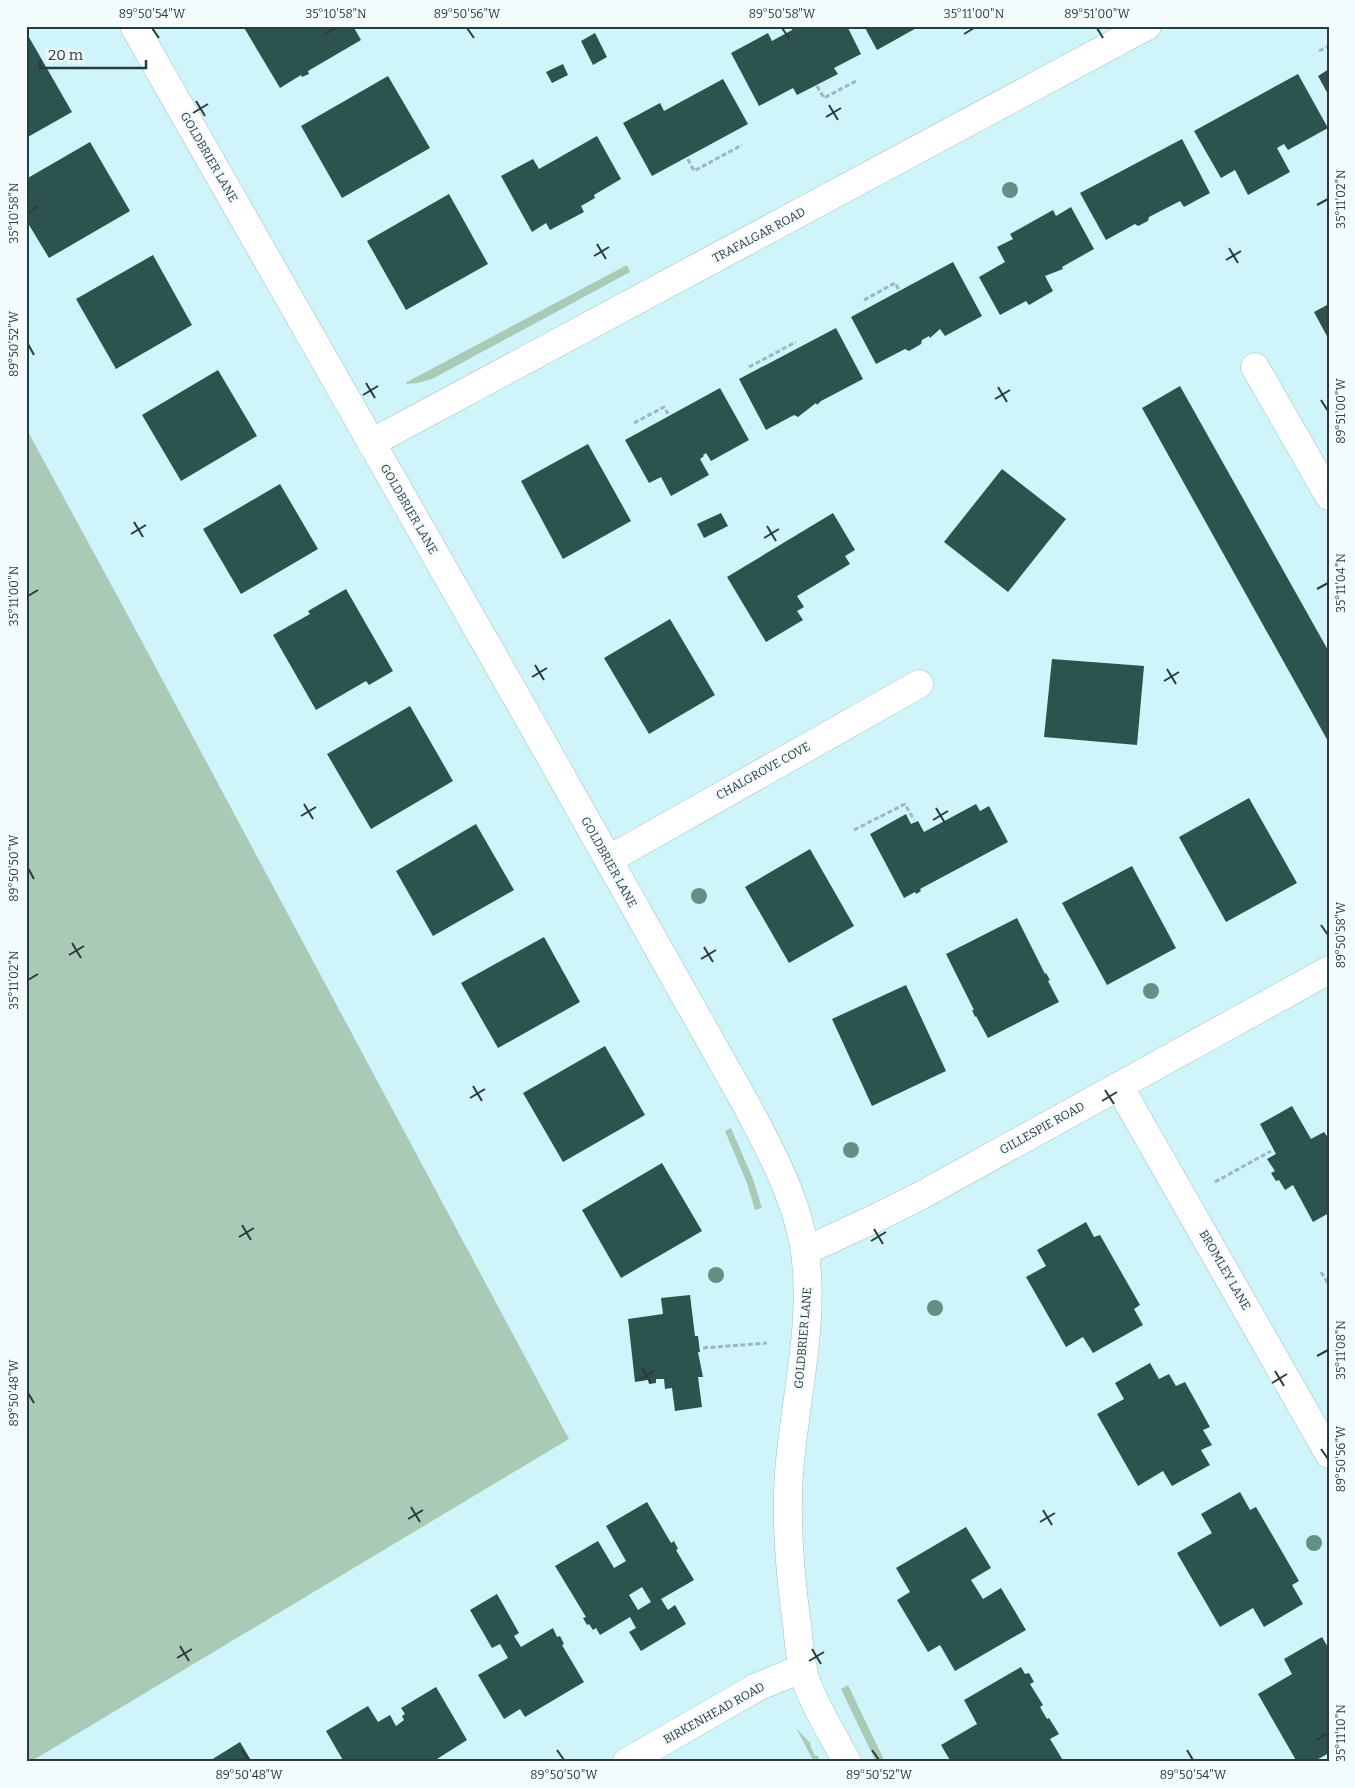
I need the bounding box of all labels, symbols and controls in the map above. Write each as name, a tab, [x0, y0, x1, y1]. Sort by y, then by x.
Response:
text: 89°50'54"W	[119, 7, 186, 21]
text: 35°10'58"N	[305, 7, 367, 21]
text: 89°50'56"W	[434, 7, 501, 21]
text: 89°50'58"W	[749, 7, 816, 21]
text: 35°11'00"N	[944, 7, 1005, 21]
text: 89°51'00"W	[1064, 7, 1131, 21]
scale bar	[40, 38, 146, 70]
text: 20 m	[48, 46, 84, 64]
street label: GOLDBRIER LANE	[177, 109, 241, 205]
text: 35°11'02"N	[1334, 169, 1348, 229]
text: 35°10'58"N	[7, 182, 21, 244]
street label: TRAFALGAR ROAD	[710, 205, 808, 265]
text: 89°50'52"W	[7, 310, 21, 377]
text: 89°51'00"W	[1334, 377, 1348, 444]
street label: GOLDBRIER LANE	[377, 461, 441, 557]
text: 35°11'04"N	[1334, 553, 1348, 613]
text: 35°11'00"N	[7, 565, 21, 626]
street label: CHALGROVE COVE	[714, 739, 812, 803]
street label: GOLDBRIER LANE	[578, 814, 640, 910]
text: 89°50'50"W	[7, 834, 21, 902]
text: 89°50'58"W	[1334, 901, 1348, 968]
text: 35°11'02"N	[7, 950, 21, 1010]
street label: GILLESPIE ROAD	[997, 1099, 1087, 1157]
street label: BROMLEY LANE	[1196, 1227, 1254, 1313]
street label: GOLDBRIER LANE	[792, 1287, 814, 1389]
text: 35°11'08"N	[1334, 1320, 1348, 1380]
text: 89°50'48"W	[7, 1359, 21, 1427]
text: 89°50'56"W	[1334, 1425, 1348, 1492]
street label: BIRKENHEAD ROAD	[661, 1679, 767, 1747]
text: 35°11'10"N	[1334, 1704, 1348, 1762]
text: 89°50'48"W	[215, 1768, 283, 1782]
text: 89°50'50"W	[530, 1768, 598, 1782]
text: 89°50'52"W	[846, 1768, 913, 1782]
text: 89°50'54"W	[1160, 1768, 1227, 1782]

